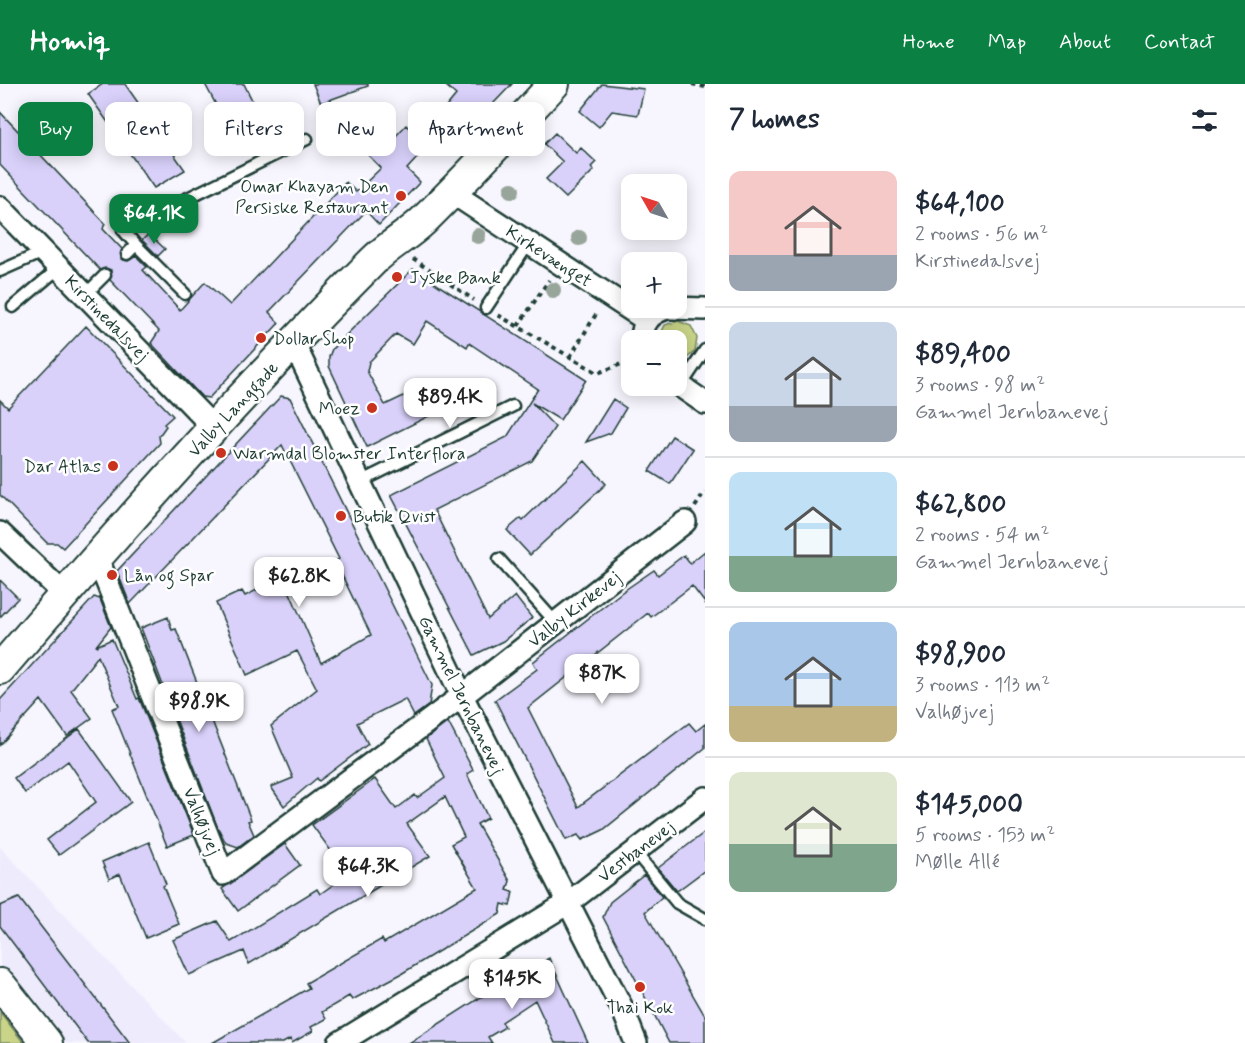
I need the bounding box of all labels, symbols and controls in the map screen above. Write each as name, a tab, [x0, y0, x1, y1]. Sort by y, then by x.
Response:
text: Homiq	[30, 24, 110, 61]
text: Home	[903, 28, 955, 56]
text: Map	[988, 28, 1026, 56]
text: About	[1059, 28, 1111, 56]
text: Contact	[1144, 28, 1215, 56]
chip: Buy	[18, 102, 93, 156]
chip: Rent	[105, 102, 192, 156]
chip: Filters	[204, 102, 304, 156]
chip: New	[316, 102, 396, 156]
chip: Apartment	[408, 102, 545, 156]
text: 7 homes	[729, 103, 820, 137]
icon: filters	[1188, 104, 1221, 137]
north arrow	[621, 174, 687, 240]
map controls	[621, 174, 687, 396]
place label: Omar Khayam Den Persiske Restaurant	[235, 175, 389, 220]
text: $64,100	[915, 187, 1005, 221]
marker: Omar Khayam Den Persiske Restaurant	[394, 189, 408, 203]
pin: $64.1K	[105, 194, 203, 245]
icon: home	[777, 195, 849, 267]
text: $64.1K	[123, 200, 185, 227]
street label: Kirkevænget	[500, 220, 596, 295]
text: 2 rooms · 56 m²	[915, 221, 1048, 248]
text: Kirstinedalsvej	[915, 248, 1039, 275]
button: +	[621, 252, 687, 318]
place label: Jyske Bank	[409, 266, 501, 290]
street label: Kirstinedalsvej	[59, 270, 154, 367]
marker: Jyske Bank	[390, 270, 404, 284]
place label: Dollar Shop	[273, 327, 355, 351]
button: −	[621, 330, 687, 396]
marker: Dollar Shop	[254, 331, 268, 345]
text: $89,400	[915, 338, 1011, 372]
icon: home	[777, 346, 849, 418]
street label: Valby Langgade	[183, 356, 286, 464]
text: 3 rooms · 98 m²	[915, 372, 1045, 399]
pin: $89.4K	[401, 378, 499, 429]
text: $89.4K	[418, 384, 482, 411]
place label: Moez	[319, 397, 360, 421]
text: Gammel Jernbanevej	[915, 399, 1109, 426]
marker: Moez	[365, 401, 379, 415]
place label: Warmdal Blomster Interflora	[233, 442, 466, 466]
marker: Warmdal Blomster Interflora	[214, 446, 228, 460]
place label: Dar Atlas	[24, 455, 101, 479]
marker: Dar Atlas	[106, 459, 120, 473]
text: $62,800	[915, 488, 1006, 522]
icon: home	[777, 496, 849, 568]
place label: Butik Qvist	[353, 505, 436, 529]
marker: Butik Qvist	[334, 509, 348, 523]
text: 2 rooms · 54 m²	[915, 522, 1049, 549]
text: Gammel Jernbanevej	[915, 549, 1109, 576]
pin: $62.8K	[250, 557, 348, 608]
text: $62.8K	[268, 563, 330, 590]
place label: Lån og Spar	[124, 564, 214, 590]
street label: Valby Kirkevej	[523, 566, 626, 654]
marker: Lån og Spar	[105, 568, 119, 582]
street label: Gammel Jernbanevej	[412, 612, 510, 779]
text: $98,900	[915, 638, 1006, 672]
icon: home	[777, 646, 849, 718]
pin: $87K	[566, 654, 638, 705]
text: $87K	[578, 660, 626, 687]
text: 3 rooms · 113 m²	[915, 672, 1050, 699]
pin: $98.9K	[150, 682, 248, 733]
text: $98.9K	[169, 688, 229, 715]
text: Valhøjvej	[915, 699, 994, 726]
street label: Valhøjvej	[177, 784, 225, 859]
text: $145,000	[915, 788, 1023, 822]
icon: home	[777, 796, 849, 868]
street label: Vestbanevej	[593, 815, 680, 889]
text: 5 rooms · 153 m²	[915, 822, 1055, 849]
pin: $64.3K	[319, 847, 417, 898]
text: Mølle Allé	[915, 849, 1000, 876]
text: $64.3K	[337, 853, 399, 880]
pin: $145K	[470, 959, 554, 1010]
text: $145K	[483, 965, 541, 992]
marker: Thai Kok	[633, 980, 647, 994]
place label: Thai Kok	[607, 996, 673, 1020]

